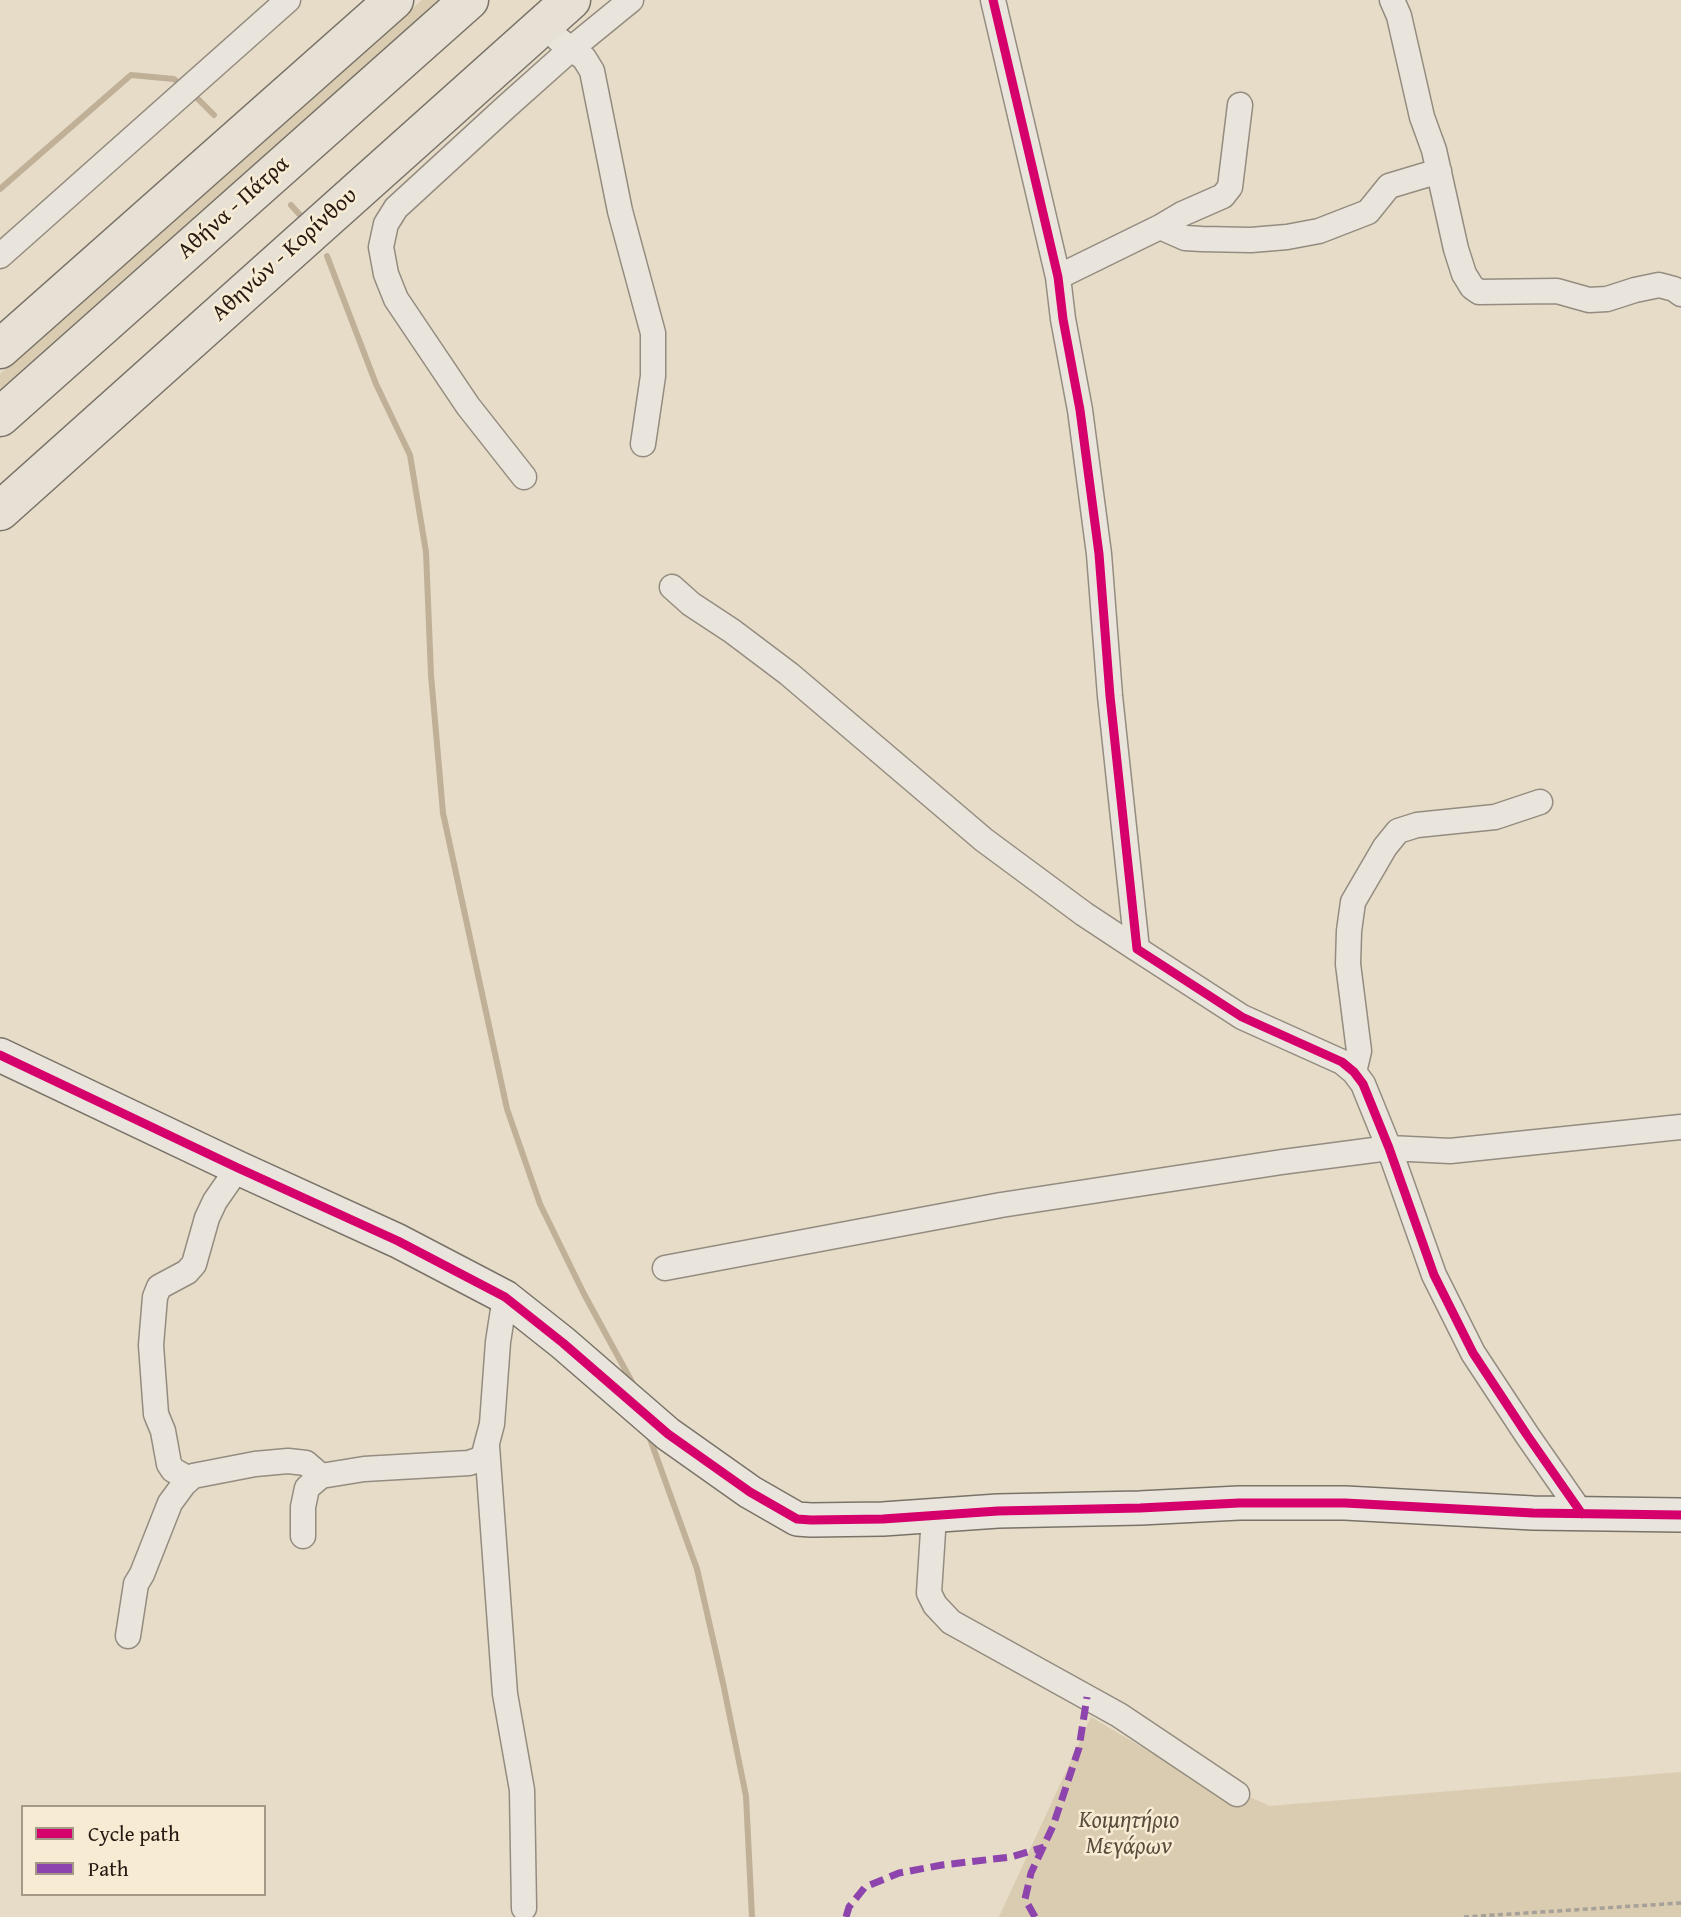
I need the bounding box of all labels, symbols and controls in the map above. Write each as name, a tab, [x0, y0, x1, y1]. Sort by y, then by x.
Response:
street label: Αθήνα - Πάτρα	[172, 151, 296, 265]
street label: Αθηνών - Κορίνθου	[206, 182, 364, 328]
legend	[21, 1805, 266, 1896]
park label: Κοιμητήριο Μεγάρων	[1079, 1807, 1179, 1861]
text: Cycle path	[88, 1818, 180, 1849]
text: Path	[88, 1853, 128, 1884]

